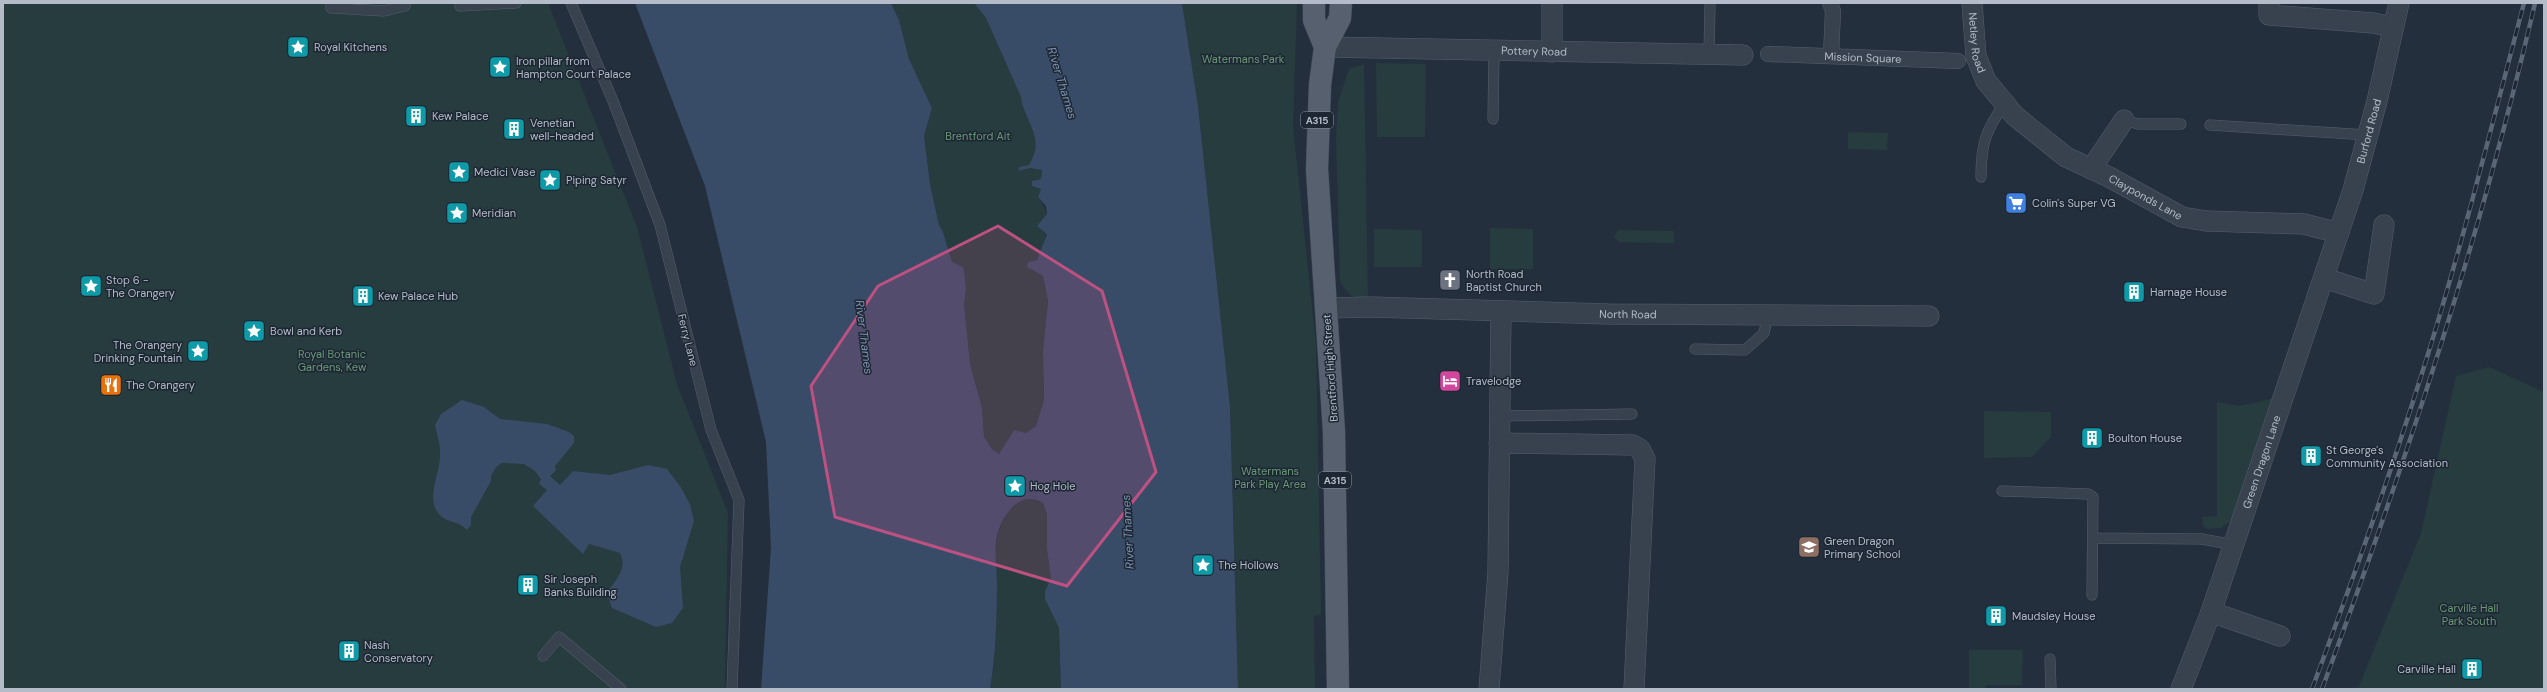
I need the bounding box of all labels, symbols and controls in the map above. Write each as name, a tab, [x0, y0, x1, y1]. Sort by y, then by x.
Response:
street label: Netley Road	[1966, 12, 1989, 75]
place icon: Royal Kitchens	[285, 34, 311, 60]
place label: Royal Kitchens	[314, 40, 387, 54]
street label: Pottery Road	[1501, 43, 1567, 59]
water label: River Thames	[1043, 45, 1081, 121]
street label: Mission Square	[1824, 49, 1902, 66]
park label: Watermans Park	[1202, 52, 1285, 66]
place icon: Iron pillar from Hampton Court Palace	[487, 54, 513, 80]
place label: Iron pillar from Hampton Court Palace	[516, 54, 631, 81]
street label: Burford Road	[2354, 97, 2384, 165]
building icon: Kew Palace	[403, 103, 429, 129]
place label: Kew Palace	[432, 109, 489, 123]
road number: A315	[1301, 112, 1333, 128]
building icon: Venetian well-headed	[501, 116, 527, 142]
place label: Venetian well-headed	[530, 116, 594, 143]
park label: Brentford Ait	[945, 129, 1011, 143]
place icon: Medici Vase	[446, 159, 472, 185]
place label: Medici Vase	[474, 165, 535, 179]
place icon: Piping Satyr	[537, 167, 563, 193]
street label: Clayponds Lane	[2106, 171, 2185, 223]
place label: Piping Satyr	[566, 173, 627, 187]
supermarket icon: Colin's Super VG	[2003, 190, 2029, 216]
place label: Colin's Super VG	[2032, 196, 2116, 210]
place icon: Meridian	[444, 200, 470, 226]
place label: Meridian	[472, 206, 516, 220]
church icon: North Road Baptist Church	[1437, 267, 1463, 293]
place label: North Road Baptist Church	[1466, 267, 1542, 294]
place icon: Stop 6 - The Orangery	[78, 273, 104, 299]
place label: Stop 6 - The Orangery	[106, 273, 175, 300]
building icon: Harnage House	[2121, 279, 2147, 305]
building icon: Kew Palace Hub	[350, 283, 376, 309]
place label: Harnage House	[2150, 285, 2227, 299]
place label: Kew Palace Hub	[378, 289, 458, 303]
water label: River Thames	[852, 299, 876, 375]
street label: North Road	[1599, 307, 1657, 321]
street label: Ferry Lane	[675, 312, 701, 368]
street label: Brentford High Street	[1319, 314, 1341, 422]
place icon: Bowl and Kerb	[241, 318, 267, 344]
place label: Bowl and Kerb	[270, 324, 342, 338]
place label: The Orangery Drinking Fountain	[94, 338, 182, 365]
place icon: The Orangery Drinking Fountain	[185, 338, 211, 364]
park label: Royal Botanic Gardens, Kew	[298, 347, 367, 374]
hotel icon: Travelodge	[1437, 368, 1463, 394]
restaurant icon: The Orangery	[98, 372, 124, 398]
place label: Travelodge	[1466, 374, 1521, 388]
place label: The Orangery	[126, 378, 195, 392]
street label: Green Dragon Lane	[2239, 413, 2284, 510]
building icon: Boulton House	[2079, 425, 2105, 451]
place label: Boulton House	[2108, 431, 2182, 445]
building icon: St George's Community Association	[2298, 443, 2324, 469]
place label: St George's Community Association	[2326, 443, 2448, 470]
park label: Watermans Park Play Area	[1234, 464, 1306, 491]
road number: A315	[1319, 472, 1351, 488]
place icon: Hog Hole	[1002, 473, 1028, 499]
place label: Hog Hole	[1030, 479, 1076, 493]
water label: River Thames	[1118, 494, 1138, 570]
school or university icon: Green Dragon Primary School	[1796, 534, 1822, 560]
place label: Green Dragon Primary School	[1824, 534, 1900, 561]
place icon: The Hollows	[1190, 552, 1216, 578]
place label: The Hollows	[1218, 558, 1279, 572]
building icon: Sir Joseph Banks Building	[515, 572, 541, 598]
place label: Sir Joseph Banks Building	[544, 572, 617, 599]
park label: Carville Hall Park South	[2440, 601, 2498, 628]
building icon: Maudsley House	[1983, 603, 2009, 629]
place label: Maudsley House	[2012, 609, 2096, 623]
building icon: Nash Conservatory	[336, 638, 362, 664]
place label: Nash Conservatory	[364, 638, 433, 665]
building icon: Carville Hall	[2459, 656, 2485, 682]
place label: Carville Hall	[2397, 662, 2456, 676]

